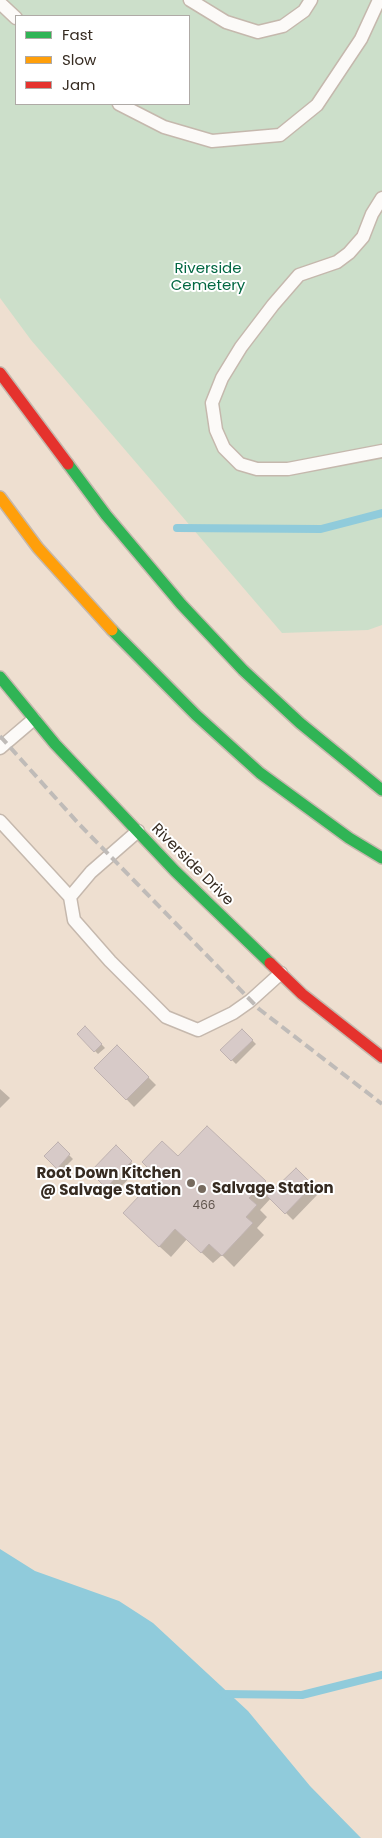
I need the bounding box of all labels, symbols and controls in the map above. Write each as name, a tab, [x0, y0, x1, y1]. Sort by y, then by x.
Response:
legend	[15, 15, 190, 105]
text: Fast	[62, 24, 93, 45]
text: Slow	[62, 49, 96, 70]
text: Jam	[62, 74, 96, 95]
park label: Riverside Cemetery	[171, 260, 245, 295]
street label: Riverside Drive	[147, 820, 237, 910]
place label: Root Down Kitchen @ Salvage Station	[37, 1165, 181, 1200]
marker: Root Down Kitchen @ Salvage Station	[185, 1177, 197, 1189]
place label: Salvage Station	[212, 1180, 334, 1198]
marker: Salvage Station	[196, 1183, 208, 1195]
house number: 466	[193, 1199, 215, 1213]

